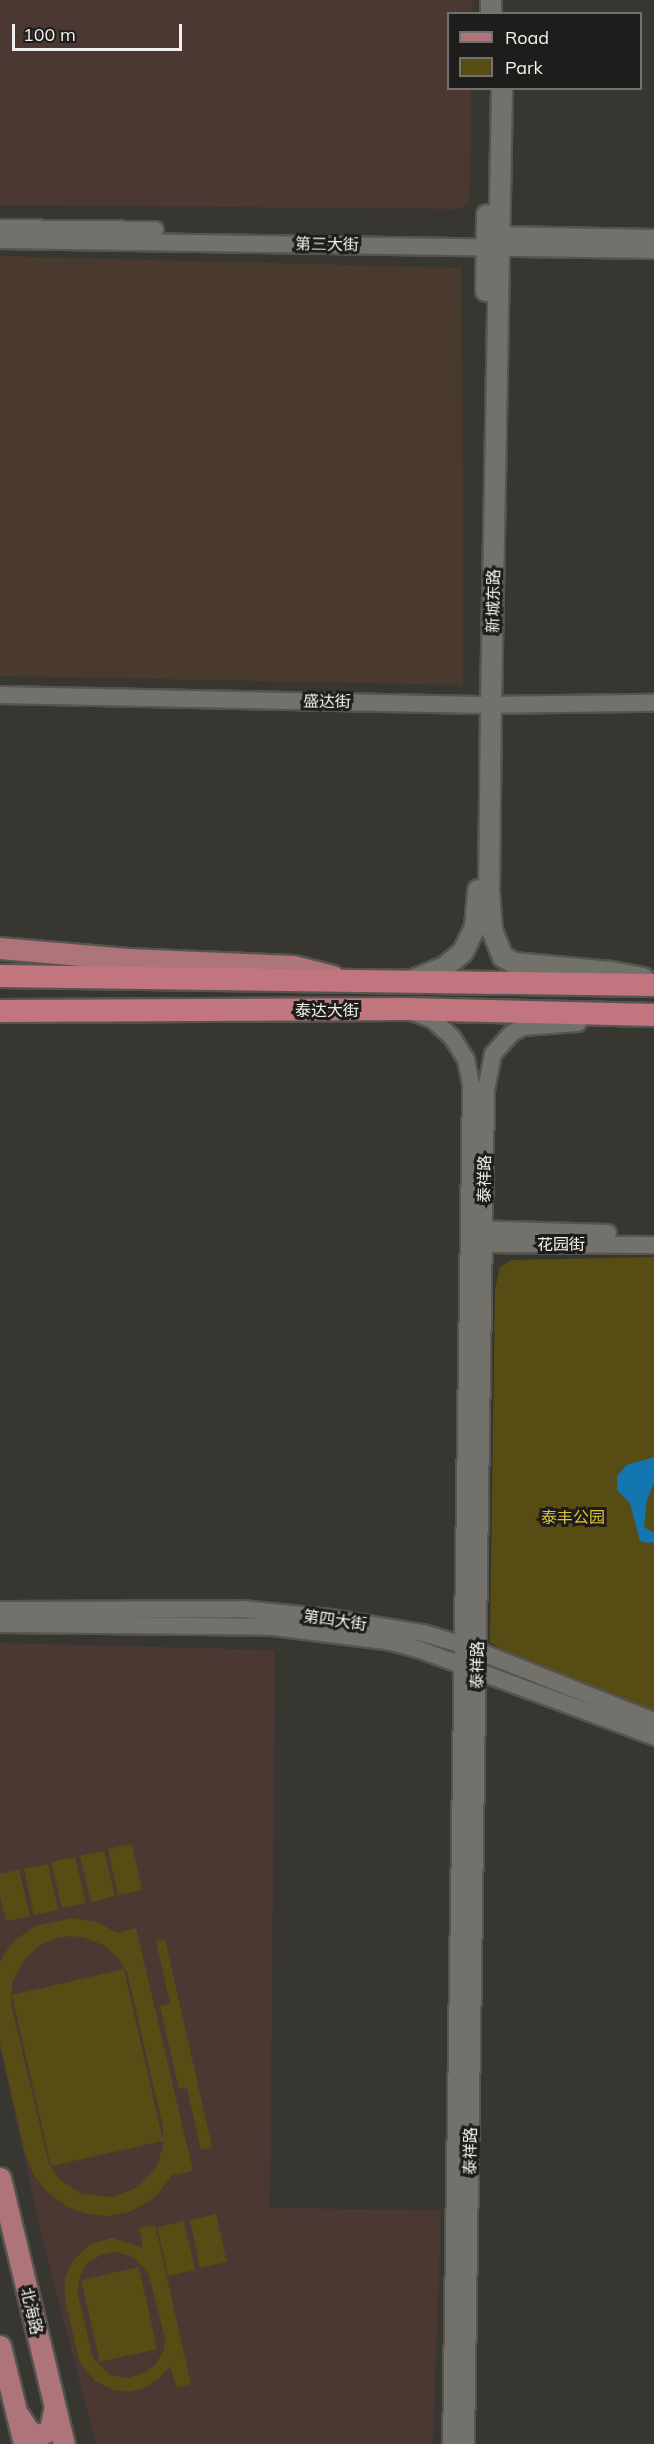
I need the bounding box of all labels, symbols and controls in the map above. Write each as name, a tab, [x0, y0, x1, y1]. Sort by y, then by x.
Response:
scale bar	[15, 12, 184, 50]
legend	[447, 12, 642, 90]
text: 100 m	[23, 23, 76, 46]
text: Road	[505, 26, 549, 49]
text: Park	[505, 56, 543, 79]
street label: 第三大街	[295, 234, 359, 254]
street label: 新城东路	[483, 569, 503, 633]
street label: 盛达街	[303, 691, 351, 711]
street label: 泰达大街	[295, 1000, 359, 1020]
street label: 泰祥路	[474, 1155, 494, 1203]
street label: 花园街	[537, 1234, 585, 1254]
park label: 泰丰公园	[541, 1507, 605, 1527]
street label: 第四大街	[302, 1606, 368, 1634]
street label: 泰祥路	[467, 1641, 487, 1689]
street label: 泰祥路	[460, 2127, 480, 2175]
street label: 北海路	[17, 2285, 47, 2337]

